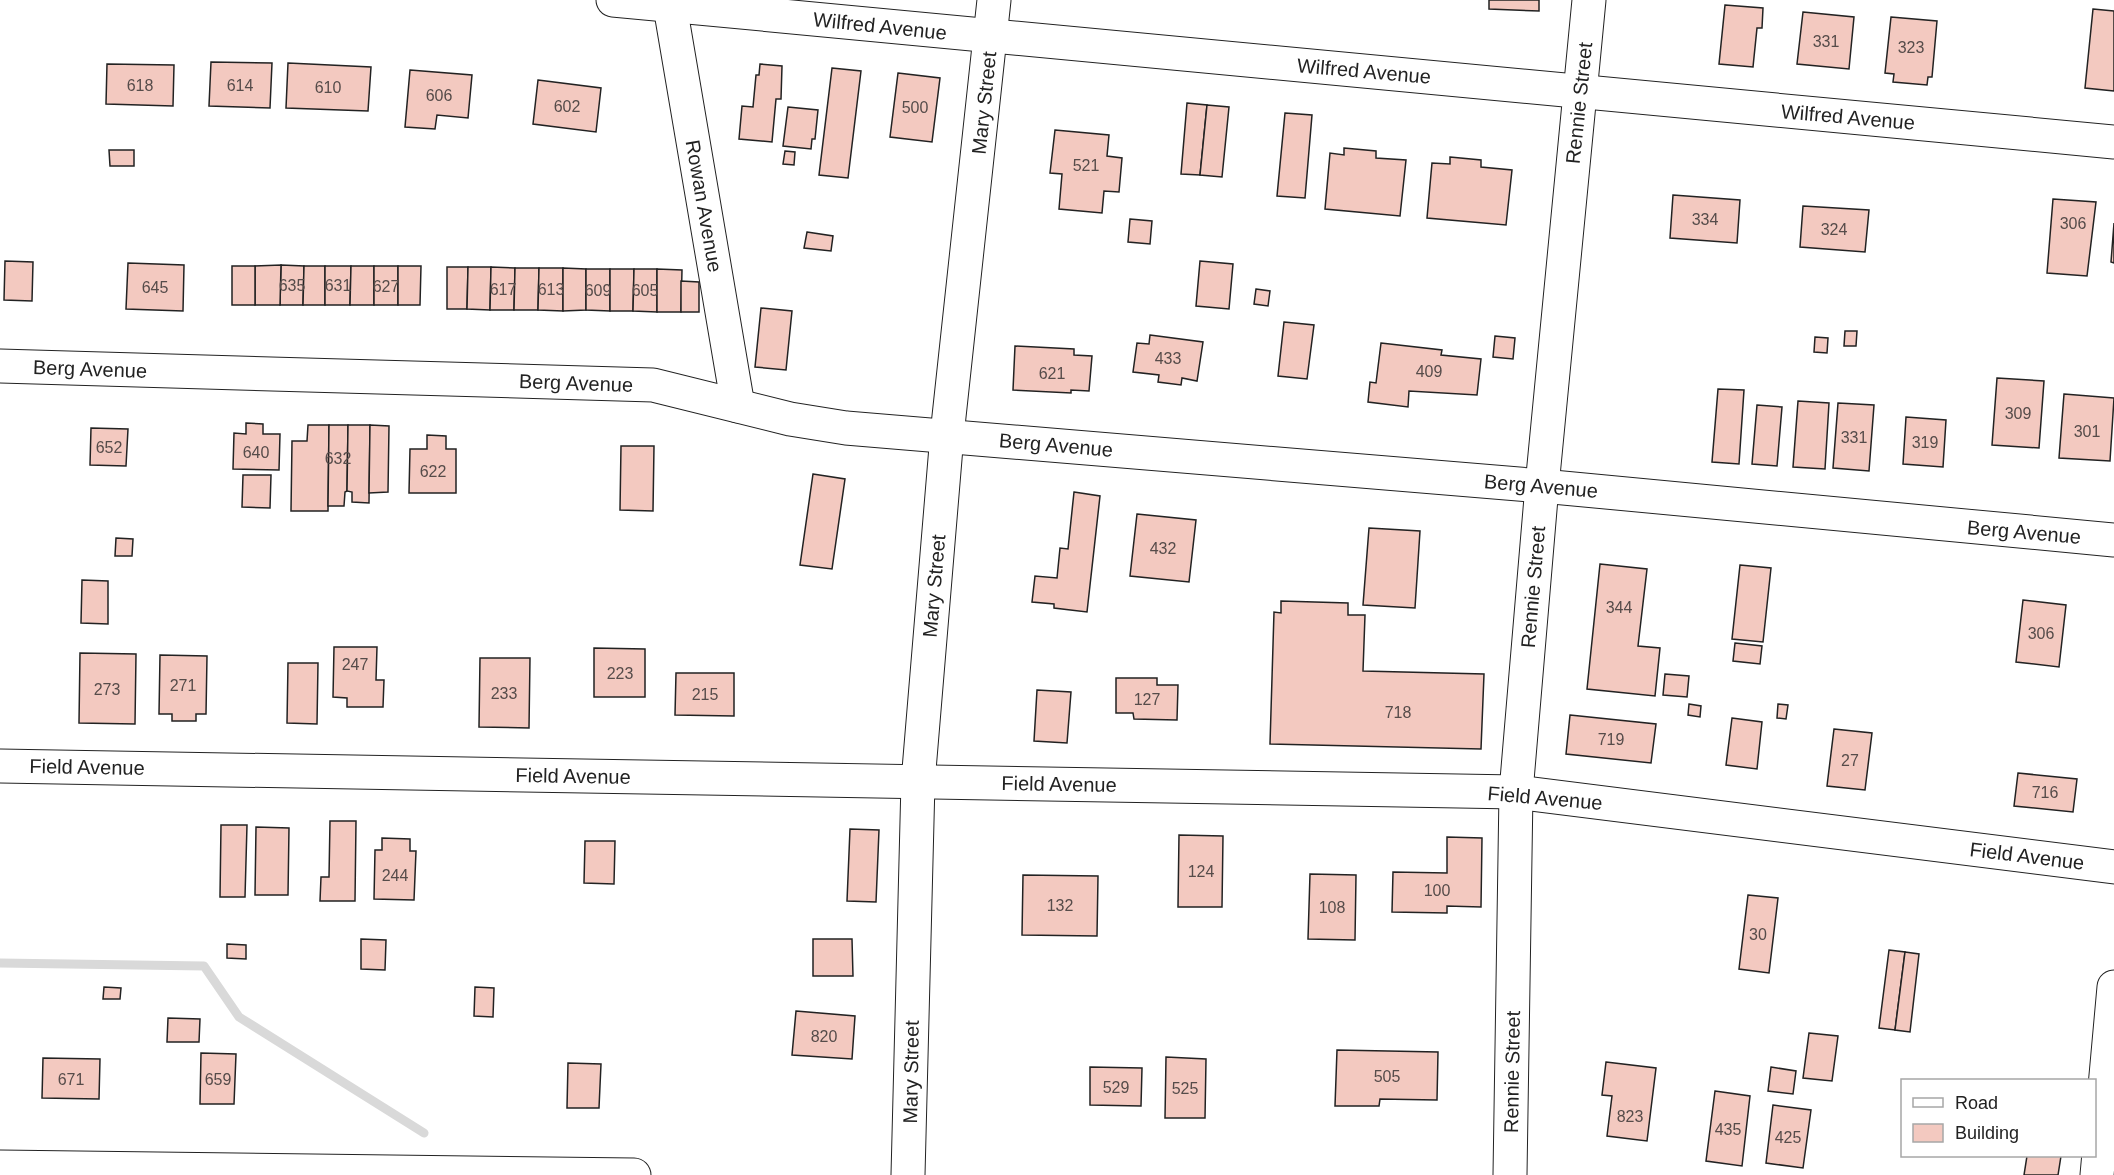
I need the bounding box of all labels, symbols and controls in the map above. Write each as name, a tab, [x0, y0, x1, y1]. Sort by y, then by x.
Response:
street label: Wilfred Avenue	[812, 8, 948, 44]
house number: 331	[1813, 33, 1839, 50]
house number: 323	[1898, 39, 1924, 56]
street label: Rennie Street	[1562, 41, 1596, 165]
street label: Mary Street	[968, 50, 1000, 156]
street label: Wilfred Avenue	[1296, 54, 1432, 88]
house number: 618	[127, 77, 153, 94]
house number: 614	[227, 77, 253, 94]
house number: 610	[315, 79, 341, 96]
house number: 606	[426, 87, 452, 104]
house number: 602	[554, 98, 580, 115]
house number: 500	[902, 99, 928, 116]
street label: Wilfred Avenue	[1780, 100, 1916, 134]
street label: Rowan Avenue	[682, 138, 726, 274]
house number: 521	[1073, 157, 1099, 174]
house number: 334	[1692, 211, 1718, 228]
house number: 306	[2060, 215, 2086, 232]
house number: 324	[1821, 221, 1847, 238]
house number: 635	[279, 277, 305, 294]
house number: 631	[325, 277, 351, 294]
house number: 627	[373, 278, 399, 295]
house number: 645	[142, 279, 168, 296]
house number: 617	[490, 281, 516, 298]
house number: 613	[538, 281, 564, 298]
house number: 609	[585, 282, 611, 299]
house number: 605	[632, 282, 658, 299]
house number: 433	[1155, 350, 1181, 367]
street label: Berg Avenue	[33, 356, 147, 382]
house number: 409	[1416, 363, 1442, 380]
house number: 621	[1039, 365, 1065, 382]
street label: Berg Avenue	[519, 370, 633, 396]
house number: 309	[2005, 405, 2031, 422]
house number: 301	[2074, 423, 2100, 440]
street label: Berg Avenue	[998, 429, 1114, 461]
house number: 331	[1841, 429, 1867, 446]
house number: 319	[1912, 434, 1938, 451]
house number: 652	[96, 439, 122, 456]
house number: 640	[243, 444, 269, 461]
house number: 632	[325, 450, 351, 467]
house number: 622	[420, 463, 446, 480]
street label: Berg Avenue	[1483, 470, 1599, 502]
street label: Berg Avenue	[1966, 516, 2082, 548]
street label: Rennie Street	[1517, 525, 1549, 649]
street label: Mary Street	[919, 533, 950, 638]
house number: 432	[1150, 540, 1176, 557]
house number: 344	[1606, 599, 1632, 616]
house number: 306	[2028, 625, 2054, 642]
house number: 247	[342, 656, 368, 673]
house number: 223	[607, 665, 633, 682]
house number: 271	[170, 677, 196, 694]
house number: 273	[94, 681, 120, 698]
house number: 233	[491, 685, 517, 702]
house number: 215	[692, 686, 718, 703]
house number: 127	[1134, 691, 1160, 708]
house number: 718	[1385, 704, 1411, 721]
house number: 719	[1598, 731, 1624, 748]
house number: 27	[1841, 752, 1859, 769]
street label: Field Avenue	[29, 755, 145, 779]
street label: Field Avenue	[515, 764, 631, 788]
street label: Field Avenue	[1001, 772, 1117, 796]
street label: Field Avenue	[1487, 782, 1603, 814]
house number: 716	[2032, 784, 2058, 801]
street label: Field Avenue	[1968, 838, 2086, 874]
house number: 124	[1188, 863, 1214, 880]
house number: 244	[382, 867, 408, 884]
house number: 100	[1424, 882, 1450, 899]
house number: 132	[1047, 897, 1073, 914]
house number: 108	[1319, 899, 1345, 916]
house number: 30	[1749, 926, 1767, 943]
street label: Rennie Street	[1500, 1010, 1524, 1133]
street label: Mary Street	[899, 1020, 923, 1124]
house number: 820	[811, 1028, 837, 1045]
house number: 505	[1374, 1068, 1400, 1085]
house number: 671	[58, 1071, 84, 1088]
house number: 659	[205, 1071, 231, 1088]
house number: 529	[1103, 1079, 1129, 1096]
legend	[1901, 1079, 2096, 1157]
house number: 525	[1172, 1080, 1198, 1097]
text: Road	[1955, 1093, 1998, 1113]
house number: 823	[1617, 1108, 1643, 1125]
house number: 435	[1715, 1121, 1741, 1138]
text: Building	[1955, 1123, 2019, 1143]
house number: 425	[1775, 1129, 1801, 1146]

